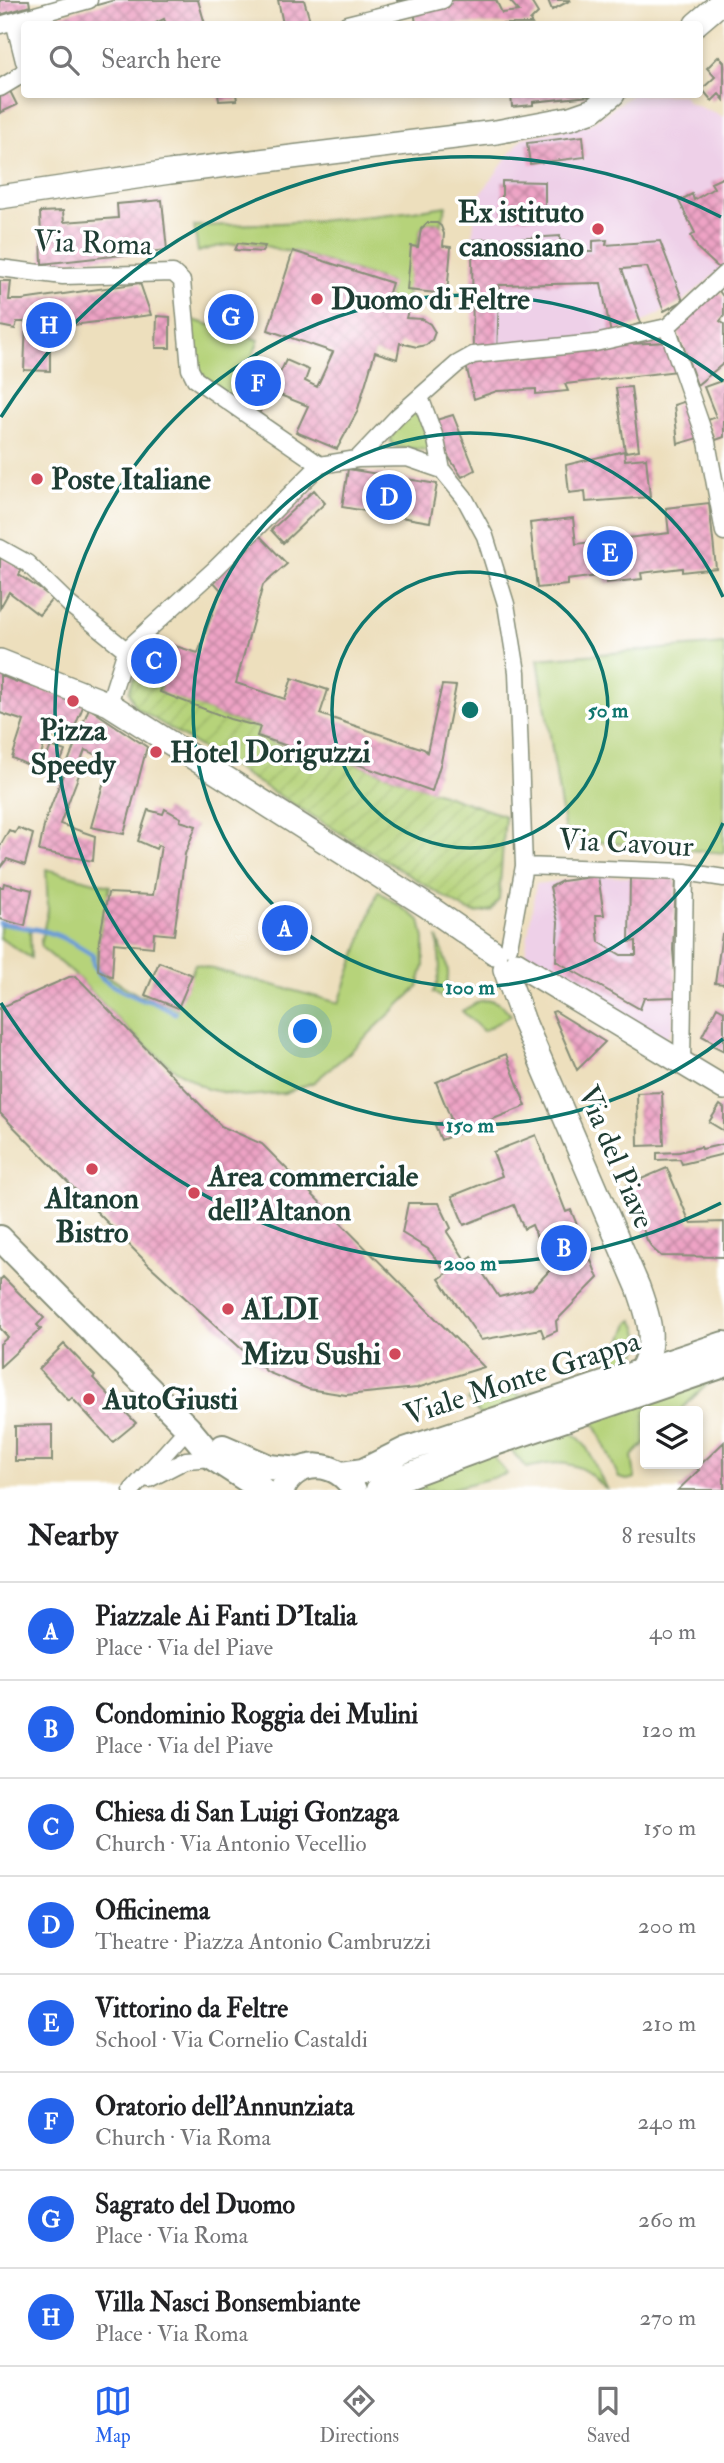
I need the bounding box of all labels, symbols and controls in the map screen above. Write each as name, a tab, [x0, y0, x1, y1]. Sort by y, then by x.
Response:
search box	[21, 21, 703, 98]
icon: search	[45, 41, 83, 79]
text: Search here	[101, 44, 221, 76]
place label: Ex istituto canossiano	[458, 194, 584, 265]
marker: Ex istituto canossiano	[590, 221, 606, 237]
street label: Via Roma	[33, 222, 154, 264]
place label: Duomo di Feltre	[331, 281, 530, 318]
pin: G	[208, 291, 254, 343]
marker: Duomo di Feltre	[309, 291, 325, 307]
pin: H	[26, 299, 72, 351]
pin: F	[235, 357, 281, 409]
place label: Poste Italiane	[51, 461, 211, 498]
marker: Poste Italiane	[29, 471, 45, 487]
pin: D	[366, 471, 412, 523]
pin: E	[587, 527, 633, 579]
pin: C	[131, 635, 177, 687]
marker: Pizza Speedy	[65, 693, 81, 709]
text: 50 m	[588, 697, 629, 724]
centre of rings	[458, 698, 482, 722]
place label: Pizza Speedy	[31, 712, 117, 783]
place label: Hotel Doriguzzi	[170, 734, 371, 771]
marker: Hotel Doriguzzi	[148, 744, 164, 760]
street label: Via Cavour	[557, 821, 695, 865]
pin: A	[262, 902, 308, 954]
text: 100 m	[445, 974, 496, 1001]
your location	[288, 1014, 322, 1048]
street label: Via del Piave	[569, 1080, 663, 1234]
text: 150 m	[446, 1112, 495, 1139]
place label: Area commerciale dell'Altanon	[206, 1158, 419, 1229]
marker: Altanon Bistro	[84, 1161, 100, 1177]
place label: Altanon Bistro	[43, 1180, 139, 1251]
marker: Area commerciale dell'Altanon	[186, 1185, 202, 1201]
pin: B	[541, 1222, 587, 1274]
text: 200 m	[444, 1250, 497, 1277]
place label: ALDI	[240, 1291, 319, 1328]
marker: ALDI	[220, 1301, 236, 1317]
street label: Viale Monte Grappa	[399, 1322, 645, 1434]
place label: Mizu Sushi	[241, 1336, 381, 1373]
marker: Mizu Sushi	[387, 1346, 403, 1362]
place label: AutoGiusti	[101, 1381, 238, 1418]
marker: AutoGiusti	[81, 1391, 97, 1407]
map controls	[640, 1406, 703, 1469]
button: layers	[640, 1406, 703, 1469]
text: Nearby	[28, 1517, 118, 1554]
text: 8 results	[621, 1521, 696, 1550]
text: Piazzale Ai Fanti D'Italia	[95, 1601, 357, 1633]
text: A	[44, 1617, 58, 1646]
text: 40 m	[649, 1617, 696, 1646]
text: Place · Via del Piave	[95, 1633, 273, 1662]
text: Condominio Roggia dei Mulini	[95, 1699, 418, 1731]
text: B	[43, 1715, 59, 1744]
text: 120 m	[642, 1715, 696, 1744]
text: Place · Via del Piave	[95, 1731, 273, 1760]
text: Chiesa di San Luigi Gonzaga	[95, 1797, 399, 1829]
text: C	[43, 1813, 59, 1842]
text: 150 m	[643, 1813, 696, 1842]
text: Church · Via Antonio Vecellio	[95, 1829, 367, 1858]
text: Officinema	[95, 1895, 210, 1927]
text: D	[42, 1911, 60, 1940]
text: 200 m	[638, 1911, 696, 1940]
text: Theatre · Piazza Antonio Cambruzzi	[95, 1927, 431, 1956]
text: Vittorino da Feltre	[95, 1993, 288, 2025]
text: E	[43, 2009, 59, 2038]
text: 210 m	[642, 2009, 696, 2038]
text: School · Via Cornelio Castaldi	[95, 2025, 368, 2054]
text: Oratorio dell'Annunziata	[95, 2091, 354, 2123]
text: F	[44, 2107, 58, 2136]
text: 240 m	[637, 2107, 696, 2136]
text: Church · Via Roma	[95, 2123, 271, 2152]
text: Sagrato del Duomo	[95, 2189, 295, 2221]
text: G	[41, 2205, 61, 2234]
text: 260 m	[638, 2205, 696, 2234]
text: Place · Via Roma	[95, 2221, 248, 2250]
text: Villa Nasci Bonsembiante	[95, 2287, 360, 2319]
text: H	[42, 2303, 60, 2332]
text: 270 m	[639, 2303, 696, 2332]
text: Place · Via Roma	[95, 2319, 248, 2348]
tab: Map	[94, 2382, 132, 2448]
tab: Directions	[319, 2382, 399, 2448]
tab: Saved	[587, 2382, 630, 2448]

